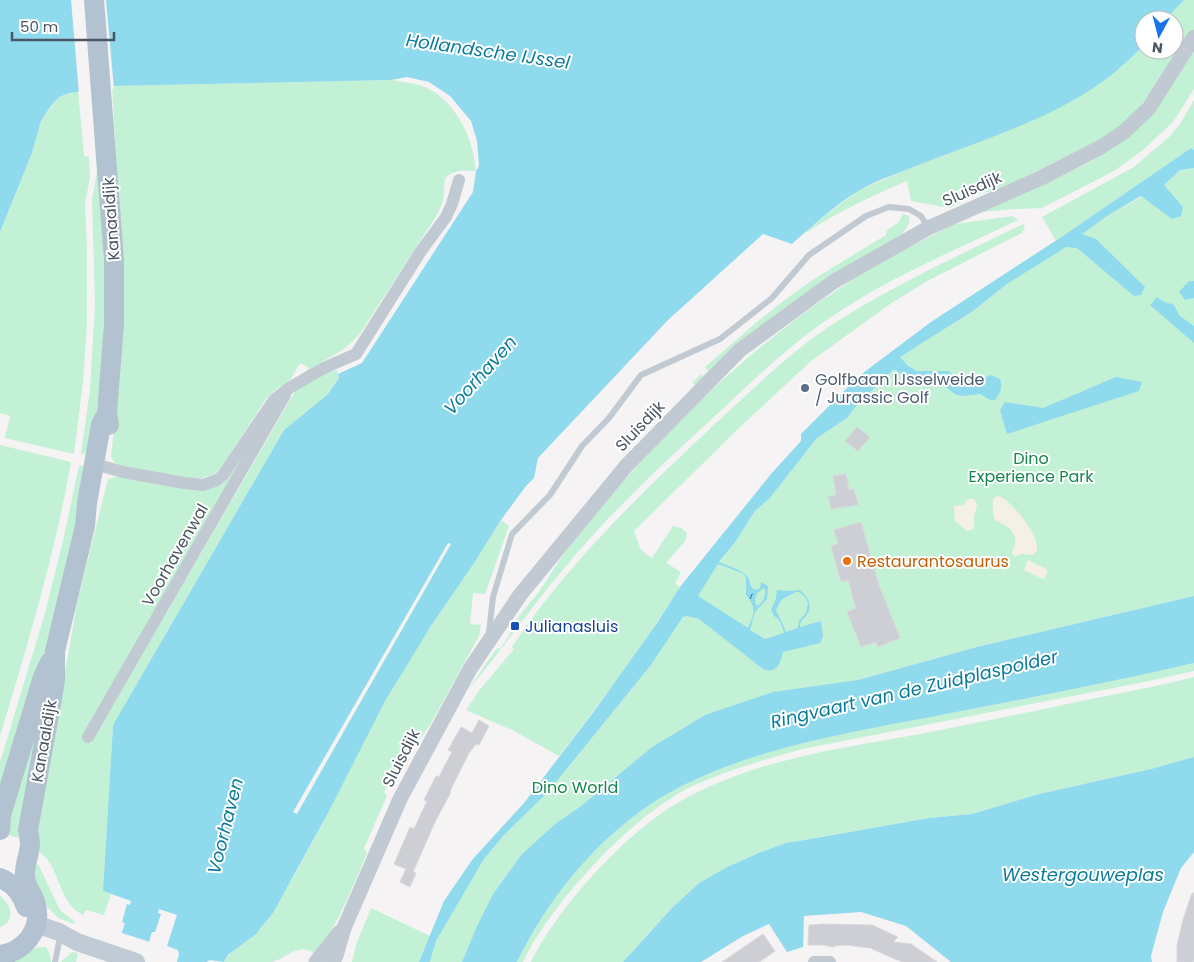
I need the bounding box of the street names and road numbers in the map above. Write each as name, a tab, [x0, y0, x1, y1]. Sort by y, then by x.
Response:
street label: Sluisdijk	[939, 165, 1006, 212]
street label: Kanaaldijk	[97, 176, 125, 261]
street label: Sluisdijk	[610, 395, 671, 457]
street label: Voorhavenwal	[136, 499, 214, 611]
street label: Kanaaldijk	[25, 697, 63, 784]
street label: Sluisdijk	[376, 724, 426, 791]

